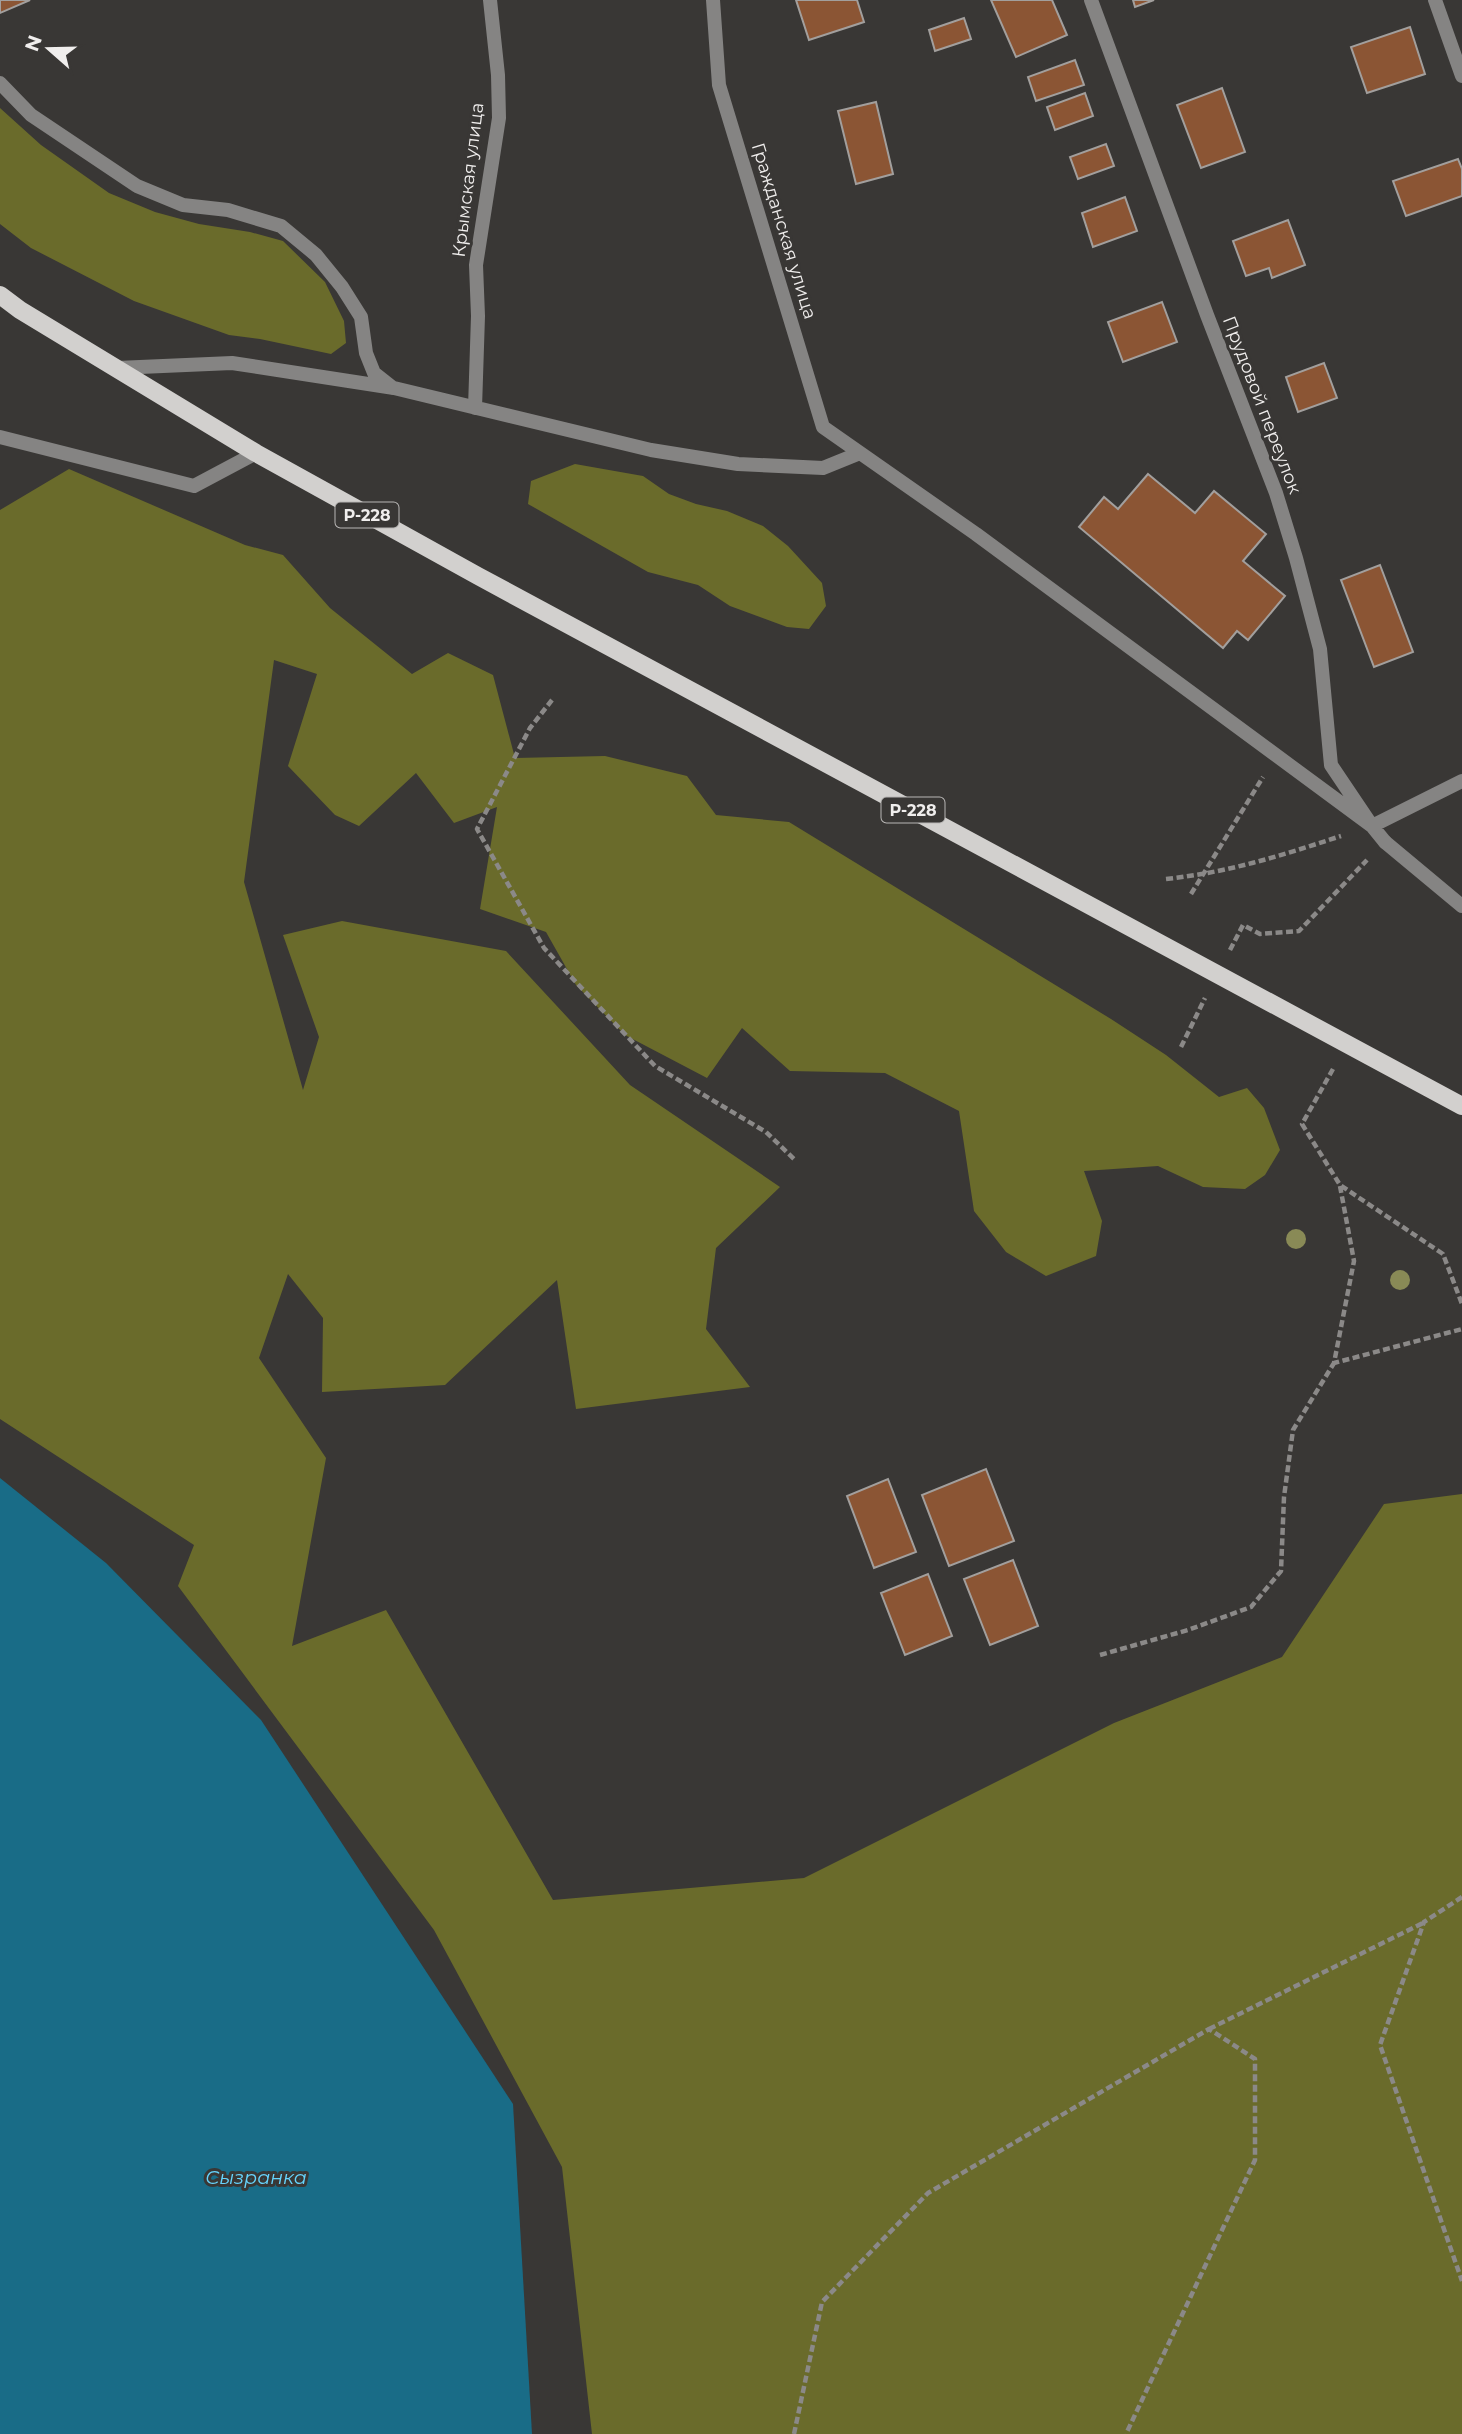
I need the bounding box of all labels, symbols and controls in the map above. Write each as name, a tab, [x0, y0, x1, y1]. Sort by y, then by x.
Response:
north arrow	[14, 14, 84, 84]
text: N	[20, 32, 47, 55]
street label: Крымская улица	[448, 101, 488, 259]
street label: Гражданская улица	[747, 140, 821, 322]
street label: Прудовой переулок	[1218, 313, 1306, 498]
road number: Р-228	[336, 502, 398, 528]
road number: Р-228	[881, 797, 944, 822]
water label: Сызранка	[205, 2166, 307, 2189]

